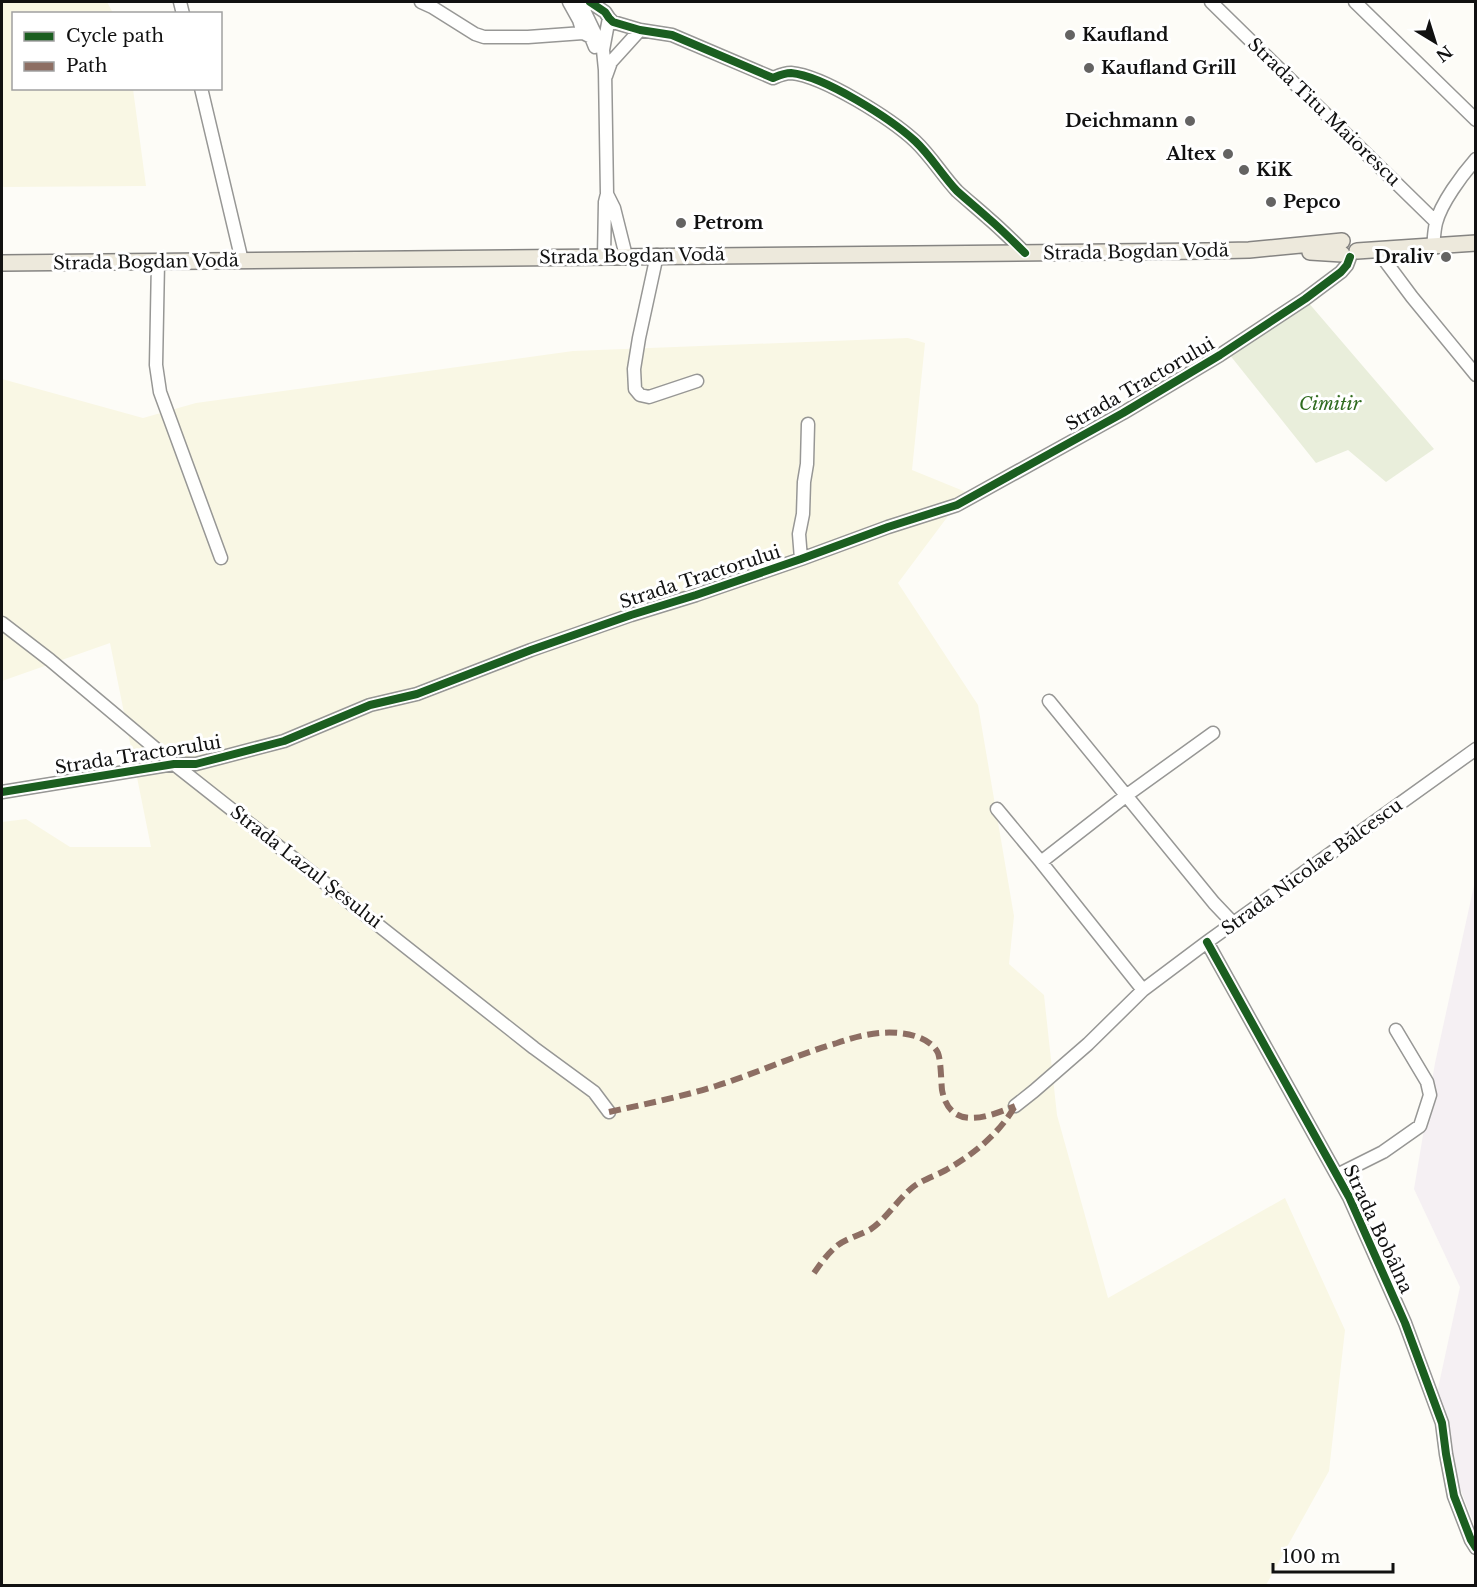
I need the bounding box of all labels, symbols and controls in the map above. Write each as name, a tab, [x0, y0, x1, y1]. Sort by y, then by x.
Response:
legend	[12, 12, 222, 90]
north arrow	[1405, 12, 1465, 72]
place label: Kaufland	[1082, 24, 1169, 46]
text: Cycle path	[66, 25, 164, 47]
marker: Kaufland	[1063, 28, 1077, 42]
street label: Strada Titu Maiorescu	[1243, 33, 1405, 191]
text: N	[1432, 41, 1456, 66]
text: Path	[66, 55, 107, 77]
place label: Kaufland Grill	[1101, 57, 1237, 79]
marker: Kaufland Grill	[1082, 61, 1096, 75]
place label: Deichmann	[1065, 110, 1178, 132]
marker: Deichmann	[1183, 114, 1197, 128]
place label: Altex	[1165, 143, 1216, 165]
marker: Altex	[1221, 147, 1235, 161]
place label: KiK	[1256, 159, 1293, 181]
marker: KiK	[1237, 163, 1251, 177]
place label: Pepco	[1283, 191, 1341, 213]
marker: Pepco	[1264, 195, 1278, 209]
place label: Petrom	[693, 212, 764, 234]
marker: Petrom	[674, 216, 688, 230]
street label: Strada Bogdan Vodă	[1043, 239, 1229, 265]
street label: Strada Bogdan Vodă	[539, 243, 725, 269]
place label: Draliv	[1374, 246, 1435, 268]
street label: Strada Bogdan Vodă	[53, 249, 239, 275]
marker: Draliv	[1439, 250, 1453, 264]
street label: Strada Tractorului	[1062, 332, 1218, 436]
park label: Cimitir	[1299, 393, 1362, 415]
street label: Strada Tractorului	[617, 541, 783, 613]
street label: Strada Tractorului	[53, 731, 223, 779]
street label: Strada Nicolae Bălcescu	[1217, 794, 1407, 940]
street label: Strada Lazul Șesului	[226, 801, 386, 933]
street label: Strada Bobâlna	[1339, 1161, 1417, 1297]
scale bar	[1273, 1536, 1393, 1574]
text: 100 m	[1282, 1546, 1340, 1568]

